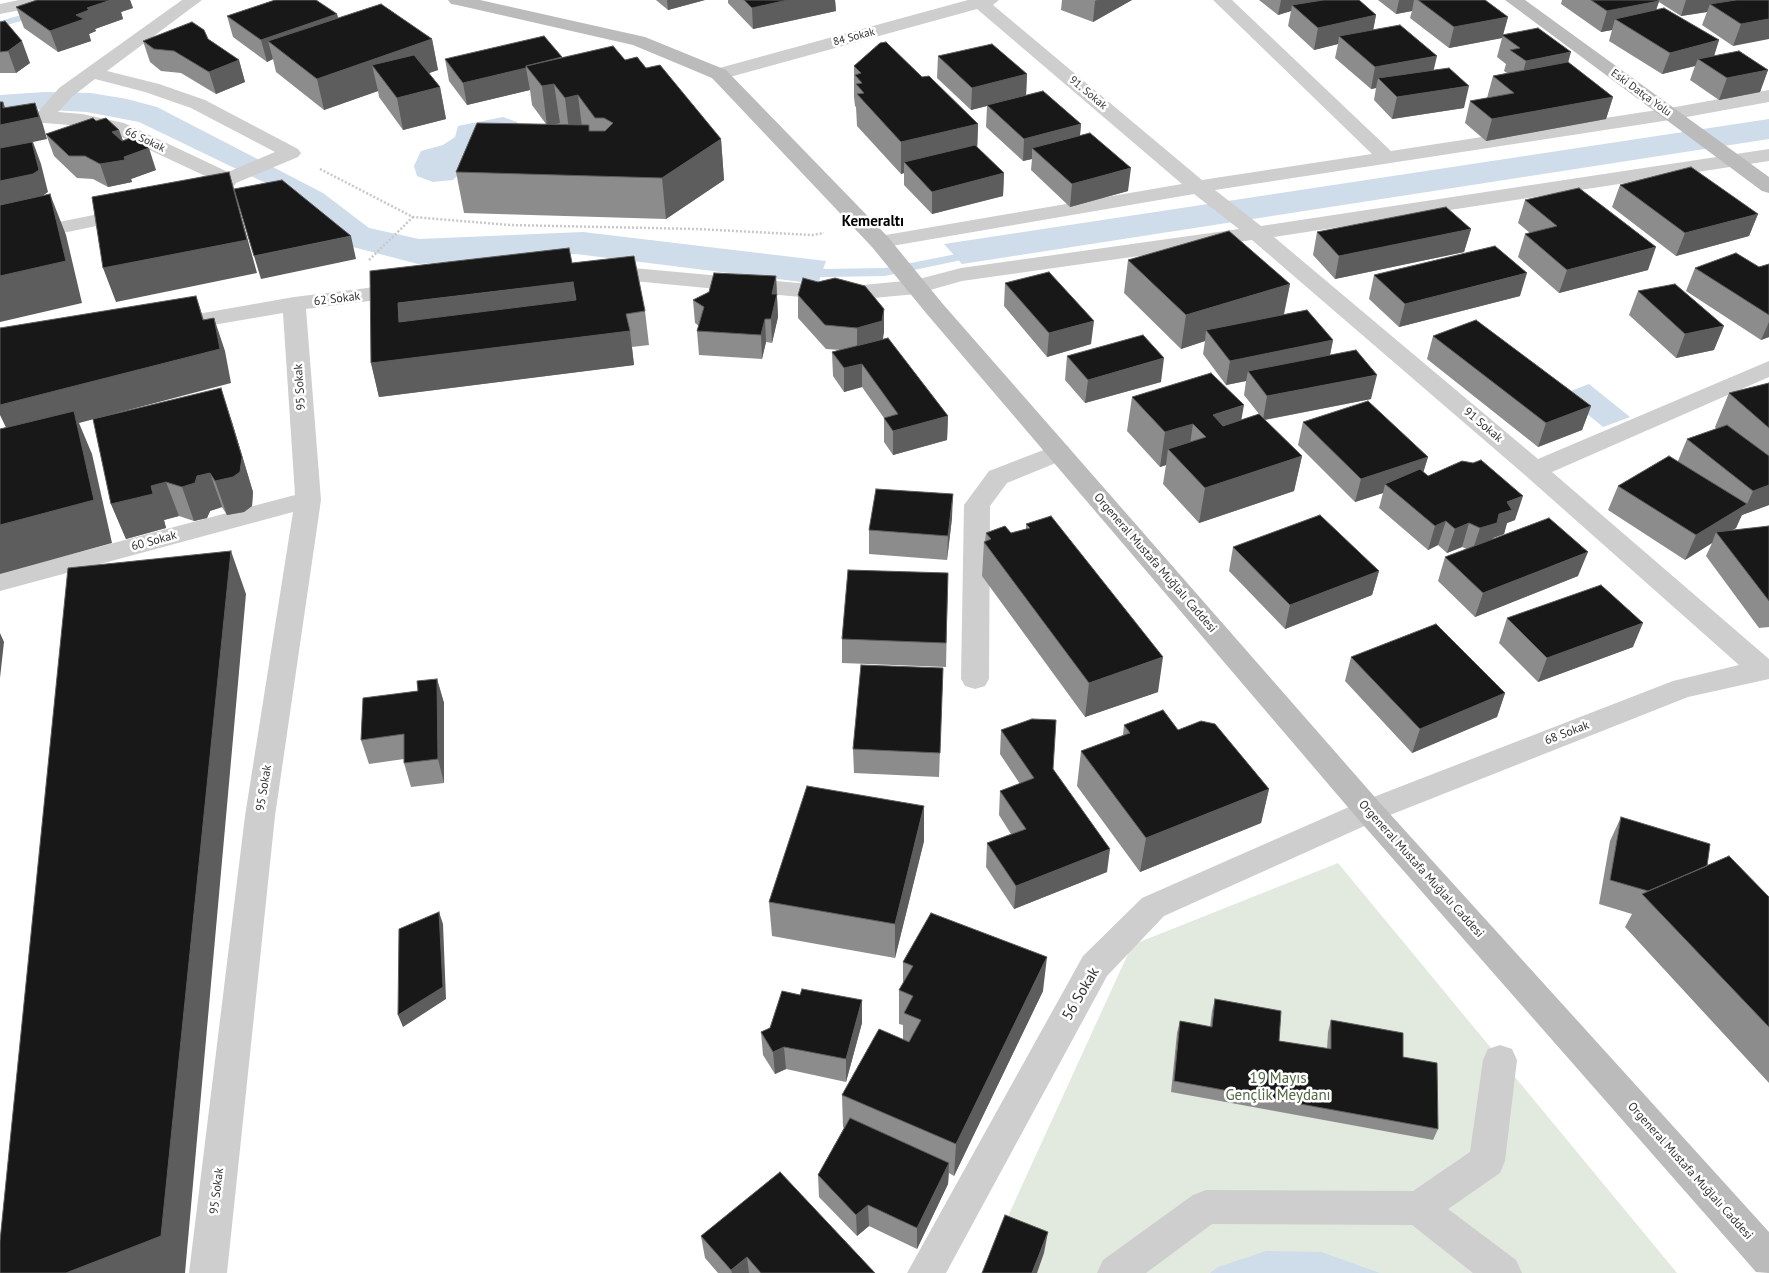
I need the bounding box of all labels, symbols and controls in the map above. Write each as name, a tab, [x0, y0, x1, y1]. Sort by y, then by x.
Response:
street label: 84 Sokak	[832, 25, 876, 49]
street label: Eski Datça Yolu	[1608, 67, 1674, 119]
street label: 91. Sokak	[1067, 73, 1109, 113]
street label: 66 Sokak	[123, 125, 167, 155]
district label: Kemeraltı	[842, 213, 904, 231]
street label: 62 Sokak	[313, 289, 361, 309]
street label: 95 Sokak	[291, 363, 309, 411]
street label: 91 Sokak	[1461, 405, 1505, 445]
street label: Orgeneral Mustafa Muğlalı Caddesi	[1091, 490, 1219, 636]
street label: 60 Sokak	[130, 528, 178, 554]
street label: 68 Sokak	[1543, 718, 1591, 748]
street label: 95 Sokak	[253, 764, 275, 812]
street label: Orgeneral Mustafa Muğlalı Caddesi	[1355, 797, 1487, 941]
street label: 56 Sokak	[1059, 964, 1103, 1024]
park label: 19 Mayıs Gençlik Meydanı	[1225, 1070, 1331, 1105]
street label: Orgeneral Mustafa Muğlalı Caddesi	[1624, 1099, 1756, 1243]
street label: 95 Sokak	[207, 1167, 227, 1215]

